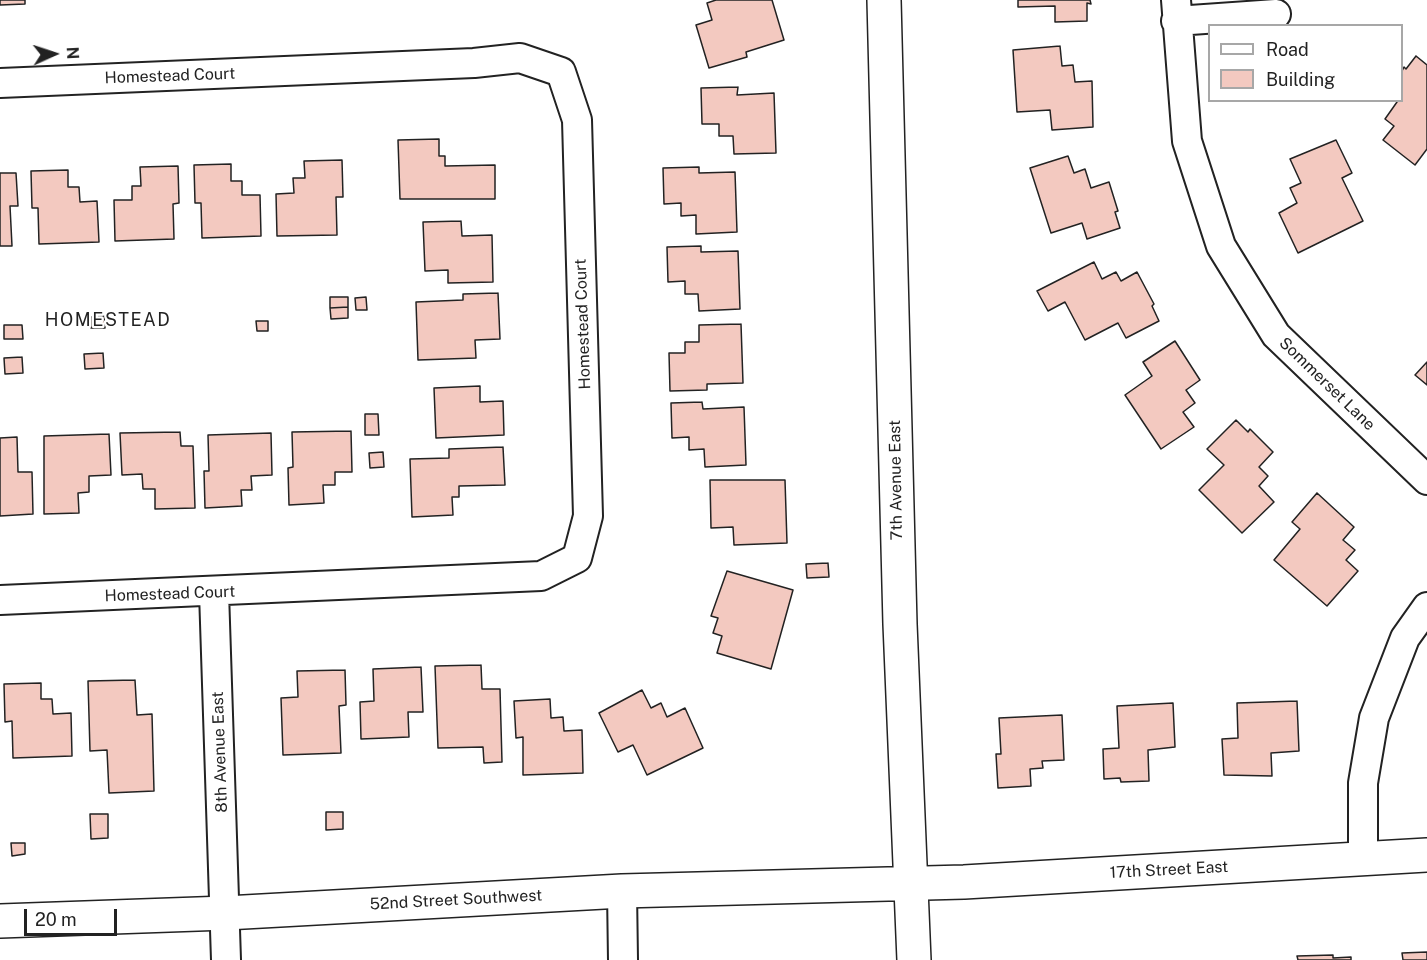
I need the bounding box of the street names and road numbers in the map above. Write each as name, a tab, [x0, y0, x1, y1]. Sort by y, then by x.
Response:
street label: Homestead Court	[104, 64, 236, 88]
street label: Homestead Court	[571, 258, 595, 390]
street label: Sommerset Lane	[1275, 333, 1379, 435]
street label: 7th Avenue East	[885, 420, 907, 540]
street label: Homestead Court	[104, 582, 236, 606]
street label: 8th Avenue East	[208, 691, 232, 813]
street label: 17th Street East	[1109, 857, 1229, 883]
street label: 52nd Street Southwest	[369, 886, 543, 914]

